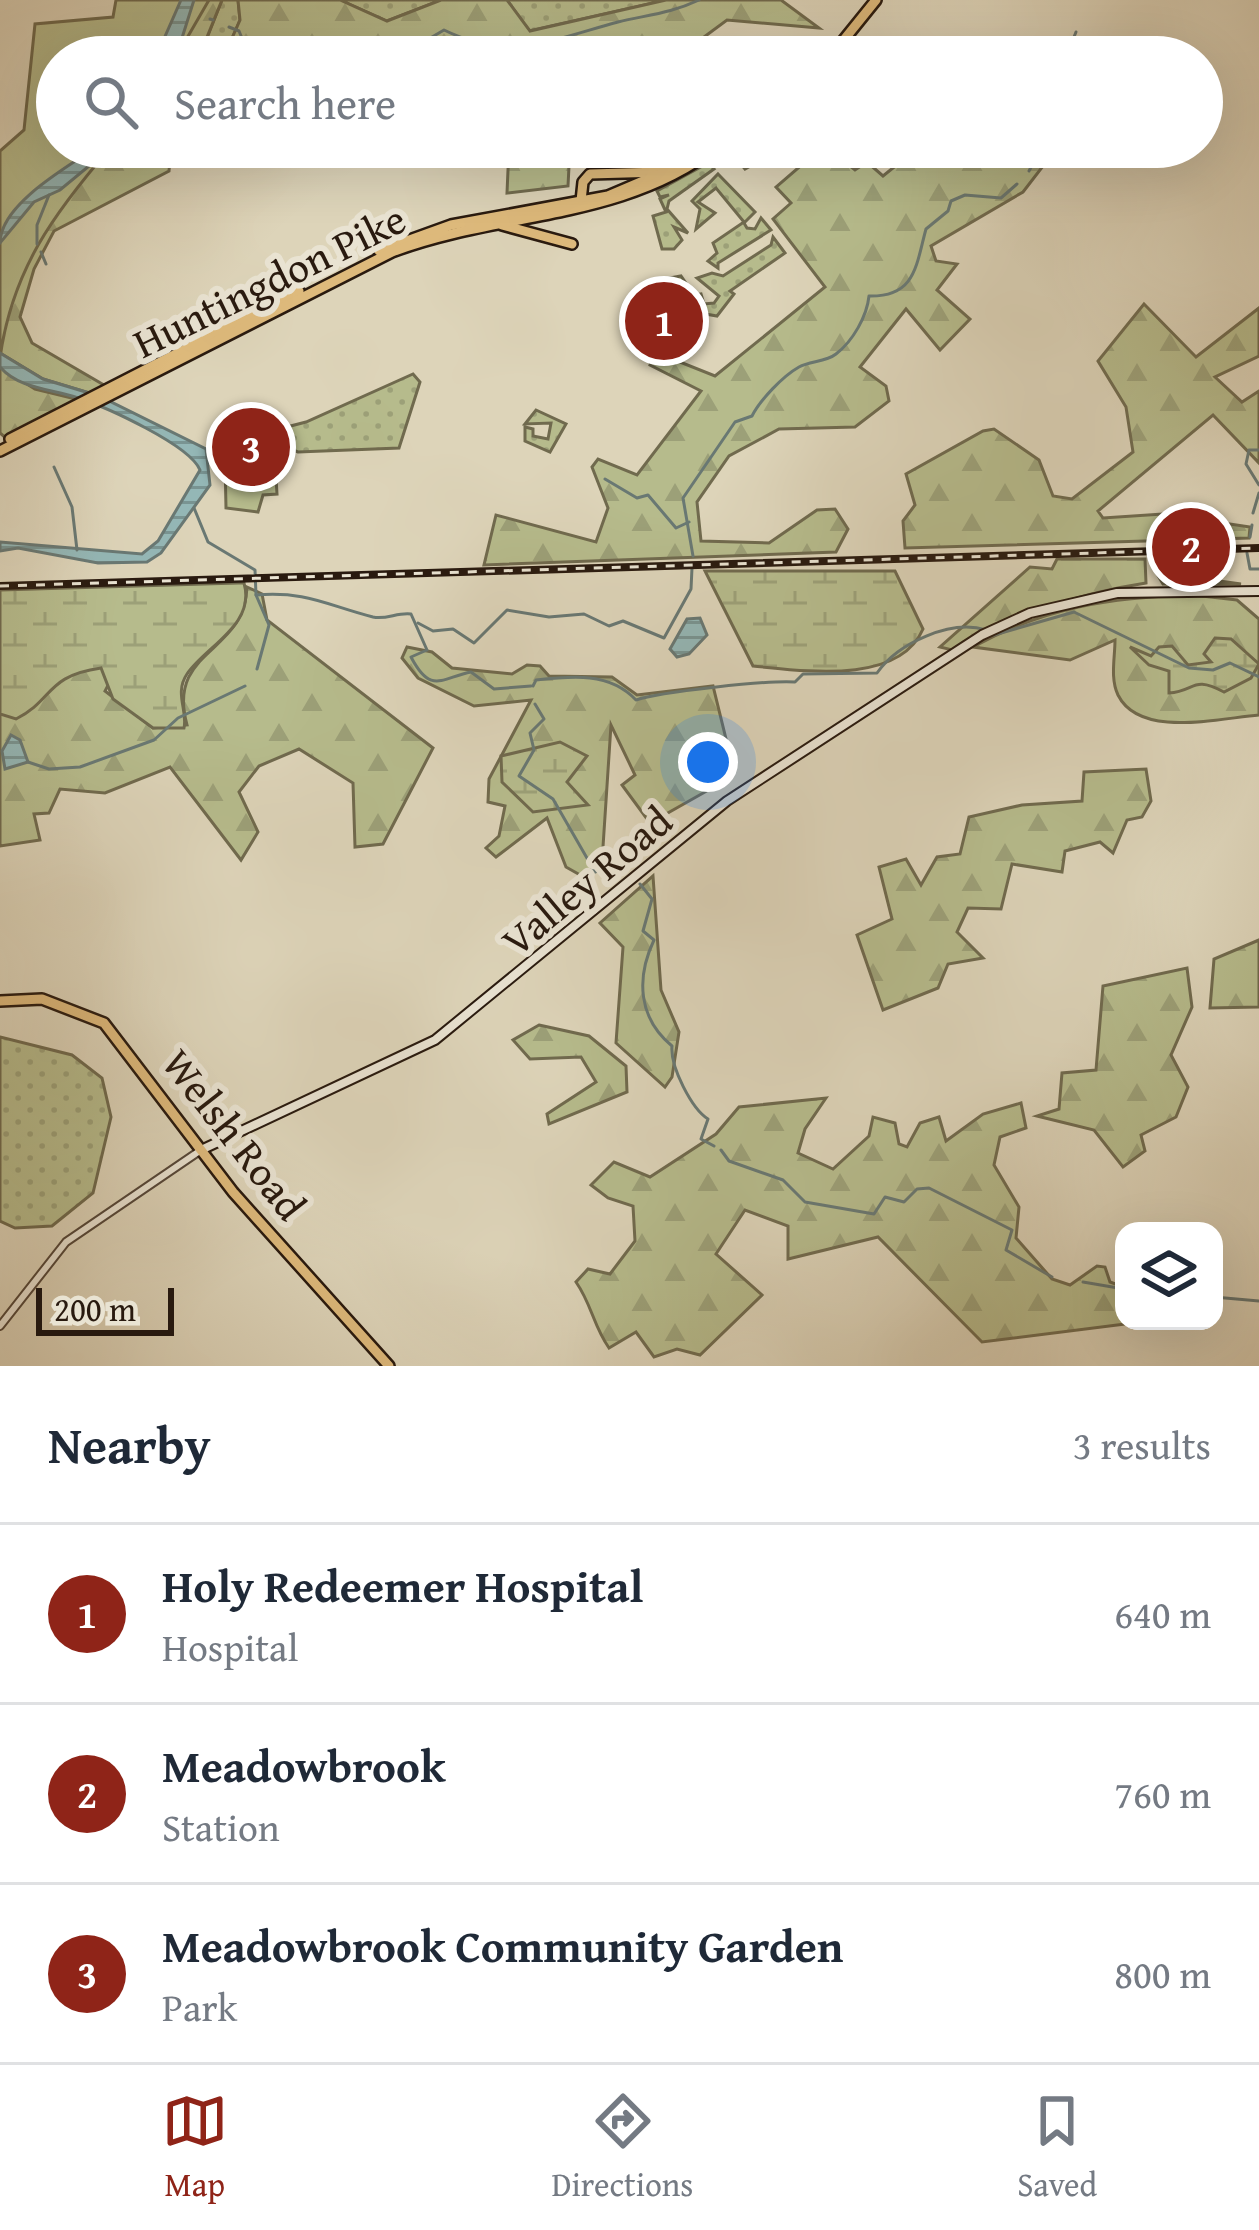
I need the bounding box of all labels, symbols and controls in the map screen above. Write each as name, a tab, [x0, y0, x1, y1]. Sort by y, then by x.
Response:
search box	[36, 36, 1223, 168]
icon: search	[78, 69, 144, 135]
text: Search here	[174, 70, 396, 135]
street label: Huntingdon Pike	[122, 188, 416, 372]
pin: 1	[625, 276, 703, 366]
pin: 3	[212, 402, 290, 492]
pin: 2	[1152, 502, 1230, 592]
your location	[678, 732, 738, 792]
street label: Valley Road	[487, 790, 685, 970]
street label: Welsh Road	[148, 1035, 322, 1233]
map controls	[1115, 1222, 1223, 1330]
button: layers	[1115, 1222, 1223, 1330]
scale bar	[36, 1282, 174, 1335]
text: 200 m	[54, 1285, 136, 1333]
text: Nearby	[48, 1407, 211, 1482]
text: 3 results	[1073, 1416, 1211, 1473]
text: Holy Redeemer Hospital	[162, 1553, 643, 1618]
text: 1	[77, 1585, 97, 1642]
text: 640 m	[1114, 1585, 1211, 1642]
text: Hospital	[162, 1618, 298, 1675]
text: Meadowbrook	[162, 1733, 445, 1798]
text: 2	[77, 1765, 97, 1822]
text: 760 m	[1114, 1765, 1211, 1822]
text: Station	[162, 1798, 280, 1855]
text: Meadowbrook Community Garden	[162, 1913, 843, 1978]
text: 3	[77, 1945, 97, 2002]
text: 800 m	[1114, 1945, 1211, 2002]
text: Park	[162, 1978, 237, 2035]
tab: Map	[162, 2088, 228, 2208]
tab: Directions	[552, 2088, 693, 2208]
tab: Saved	[1017, 2088, 1097, 2208]

